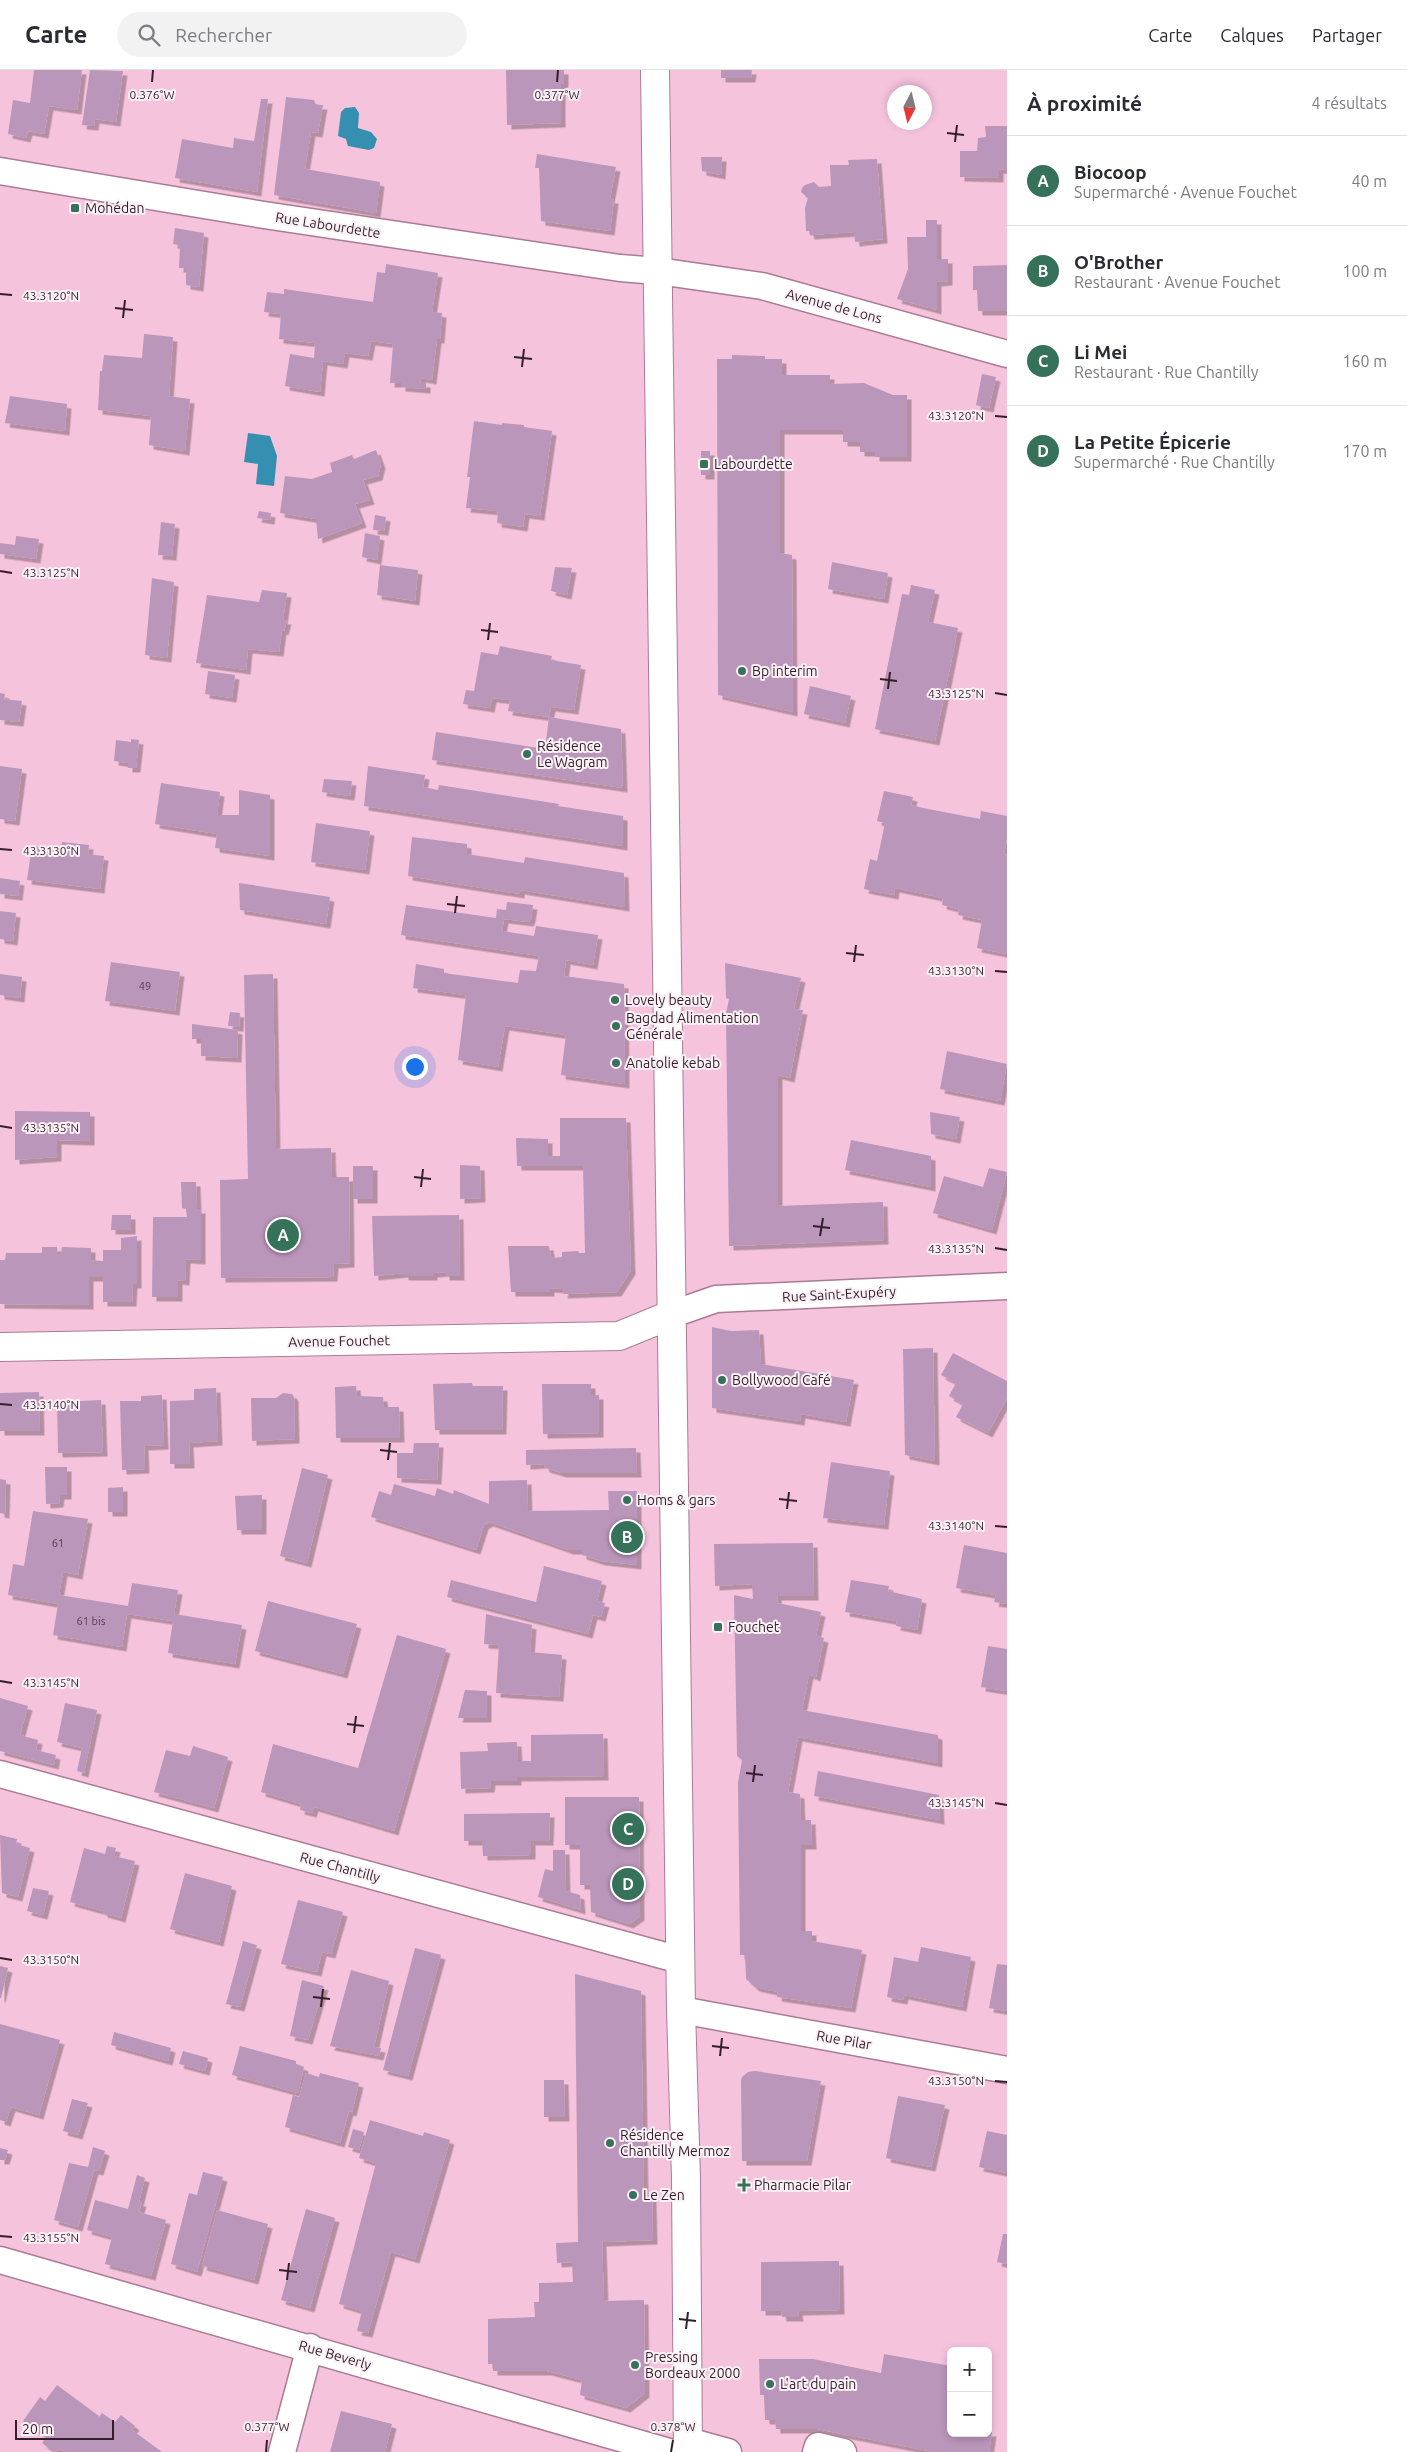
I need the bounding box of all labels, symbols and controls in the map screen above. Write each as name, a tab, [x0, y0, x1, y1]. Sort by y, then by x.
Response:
search box	[117, 12, 467, 57]
text: Carte	[25, 21, 87, 48]
icon: search	[135, 21, 163, 49]
text: Rechercher	[175, 24, 272, 46]
text: Carte	[1148, 25, 1192, 45]
text: Calques	[1220, 25, 1284, 45]
text: Partager	[1312, 25, 1382, 45]
north arrow	[887, 85, 932, 130]
text: 0.376°W	[130, 88, 175, 101]
text: 0.377°W	[535, 88, 580, 101]
text: À proximité	[1027, 91, 1142, 115]
text: 4 résultats	[1311, 94, 1387, 112]
text: Biocoop	[1074, 161, 1147, 183]
text: A	[1037, 172, 1049, 190]
text: 40 m	[1351, 172, 1387, 190]
text: Supermarché · Avenue Fouchet	[1074, 183, 1297, 201]
place label: Mohédan	[85, 200, 144, 216]
marker: Mohédan	[69, 202, 81, 214]
street label: Rue Labourdette	[274, 209, 382, 241]
text: O'Brother	[1074, 251, 1163, 273]
text: B	[1038, 262, 1048, 280]
text: 100 m	[1342, 262, 1387, 280]
text: Restaurant · Avenue Fouchet	[1074, 273, 1280, 291]
street label: Avenue de Lons	[784, 285, 884, 327]
text: 43.3120°N	[23, 289, 79, 302]
text: Li Mei	[1074, 341, 1127, 363]
text: C	[1038, 352, 1048, 370]
text: 160 m	[1342, 352, 1387, 370]
text: Restaurant · Rue Chantilly	[1074, 363, 1258, 381]
text: 43.3120°N	[928, 409, 984, 422]
text: La Petite Épicerie	[1074, 431, 1231, 453]
text: D	[1037, 442, 1049, 460]
text: 170 m	[1342, 442, 1387, 460]
text: Supermarché · Rue Chantilly	[1074, 453, 1275, 471]
place label: Labourdette	[714, 456, 793, 472]
marker: Labourdette	[698, 458, 710, 470]
text: 43.3125°N	[23, 566, 79, 579]
place label: Bp interim	[752, 663, 818, 679]
marker: Bp interim	[736, 665, 748, 677]
text: 43.3125°N	[928, 687, 984, 700]
place label: Résidence Le Wagram	[537, 738, 608, 770]
marker: Résidence Le Wagram	[521, 748, 533, 760]
text: 43.3130°N	[23, 844, 79, 857]
text: 43.3130°N	[928, 964, 984, 977]
house number: 49	[139, 980, 151, 992]
place label: Lovely beauty	[625, 992, 712, 1008]
marker: Lovely beauty	[609, 994, 621, 1006]
place label: Bagdad Alimentation Générale	[626, 1010, 759, 1042]
marker: Bagdad Alimentation Générale	[610, 1020, 622, 1032]
your location	[402, 1054, 428, 1080]
place label: Anatolie kebab	[626, 1055, 720, 1071]
marker: Anatolie kebab	[610, 1057, 622, 1069]
text: 43.3135°N	[23, 1121, 79, 1134]
pin: A	[267, 1216, 299, 1254]
text: 43.3135°N	[928, 1242, 984, 1255]
street label: Rue Saint-Exupéry	[782, 1283, 897, 1305]
street label: Avenue Fouchet	[288, 1332, 390, 1350]
place label: Bollywood Café	[732, 1372, 831, 1388]
marker: Bollywood Café	[716, 1374, 728, 1386]
text: 43.3140°N	[23, 1398, 79, 1411]
place label: Homs & gars	[637, 1492, 715, 1508]
marker: Homs & gars	[621, 1494, 633, 1506]
pin: B	[611, 1518, 643, 1556]
text: 43.3140°N	[928, 1519, 984, 1532]
house number: 61	[52, 1537, 64, 1549]
house number: 61 bis	[77, 1615, 106, 1627]
place label: Fouchet	[728, 1619, 780, 1635]
marker: Fouchet	[712, 1621, 724, 1633]
text: 43.3145°N	[23, 1676, 79, 1689]
text: 43.3145°N	[928, 1796, 984, 1809]
pin: C	[612, 1810, 644, 1848]
street label: Rue Chantilly	[298, 1849, 382, 1885]
pin: D	[612, 1865, 644, 1903]
text: 43.3150°N	[23, 1953, 79, 1966]
street label: Rue Pilar	[815, 2027, 873, 2053]
text: 43.3150°N	[928, 2074, 984, 2087]
place label: Résidence Chantilly Mermoz	[620, 2127, 730, 2159]
marker: Résidence Chantilly Mermoz	[604, 2137, 616, 2149]
place label: Pharmacie Pilar	[754, 2177, 852, 2193]
marker: Pharmacie Pilar	[738, 2179, 750, 2191]
place label: Le Zen	[643, 2187, 685, 2203]
marker: Le Zen	[627, 2189, 639, 2201]
text: 43.3155°N	[23, 2231, 79, 2244]
street label: Rue Beverly	[297, 2337, 373, 2373]
map controls	[947, 2347, 992, 2437]
button: +	[947, 2347, 992, 2392]
place label: Pressing Bordeaux 2000	[645, 2349, 740, 2381]
marker: Pressing Bordeaux 2000	[629, 2359, 641, 2371]
place label: L'art du pain	[780, 2376, 856, 2392]
marker: L'art du pain	[764, 2378, 776, 2390]
button: −	[947, 2392, 992, 2437]
scale bar	[15, 2417, 114, 2440]
text: 0.377°W	[245, 2420, 290, 2433]
text: 0.378°W	[651, 2420, 696, 2433]
text: 20 m	[22, 2421, 53, 2437]

